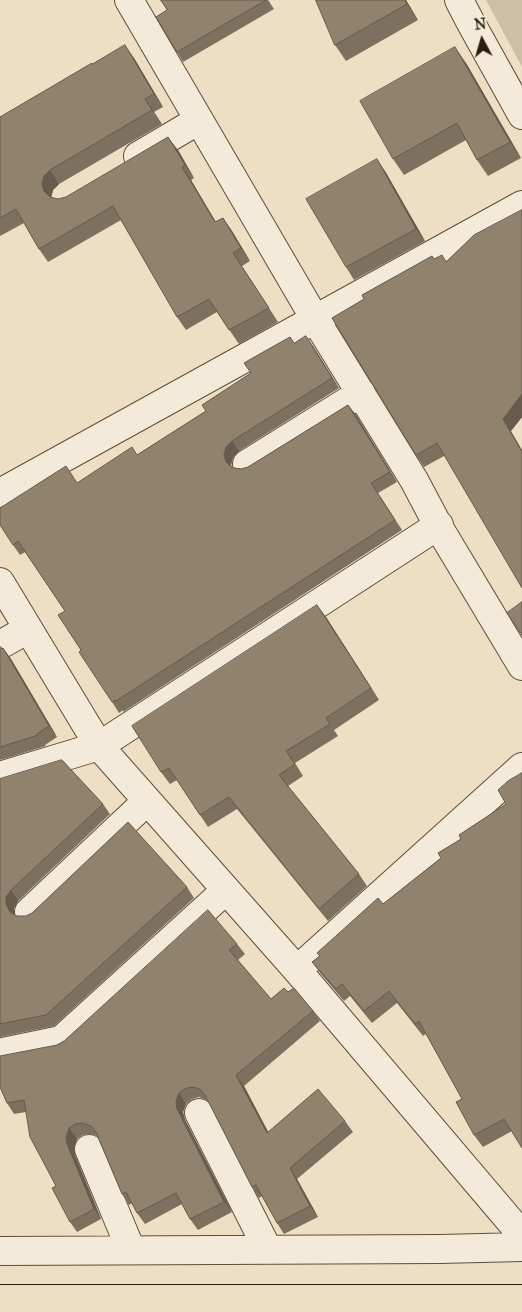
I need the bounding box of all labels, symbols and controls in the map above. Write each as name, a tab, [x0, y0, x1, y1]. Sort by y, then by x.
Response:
north arrow	[457, 15, 507, 65]
text: N	[474, 16, 487, 34]

